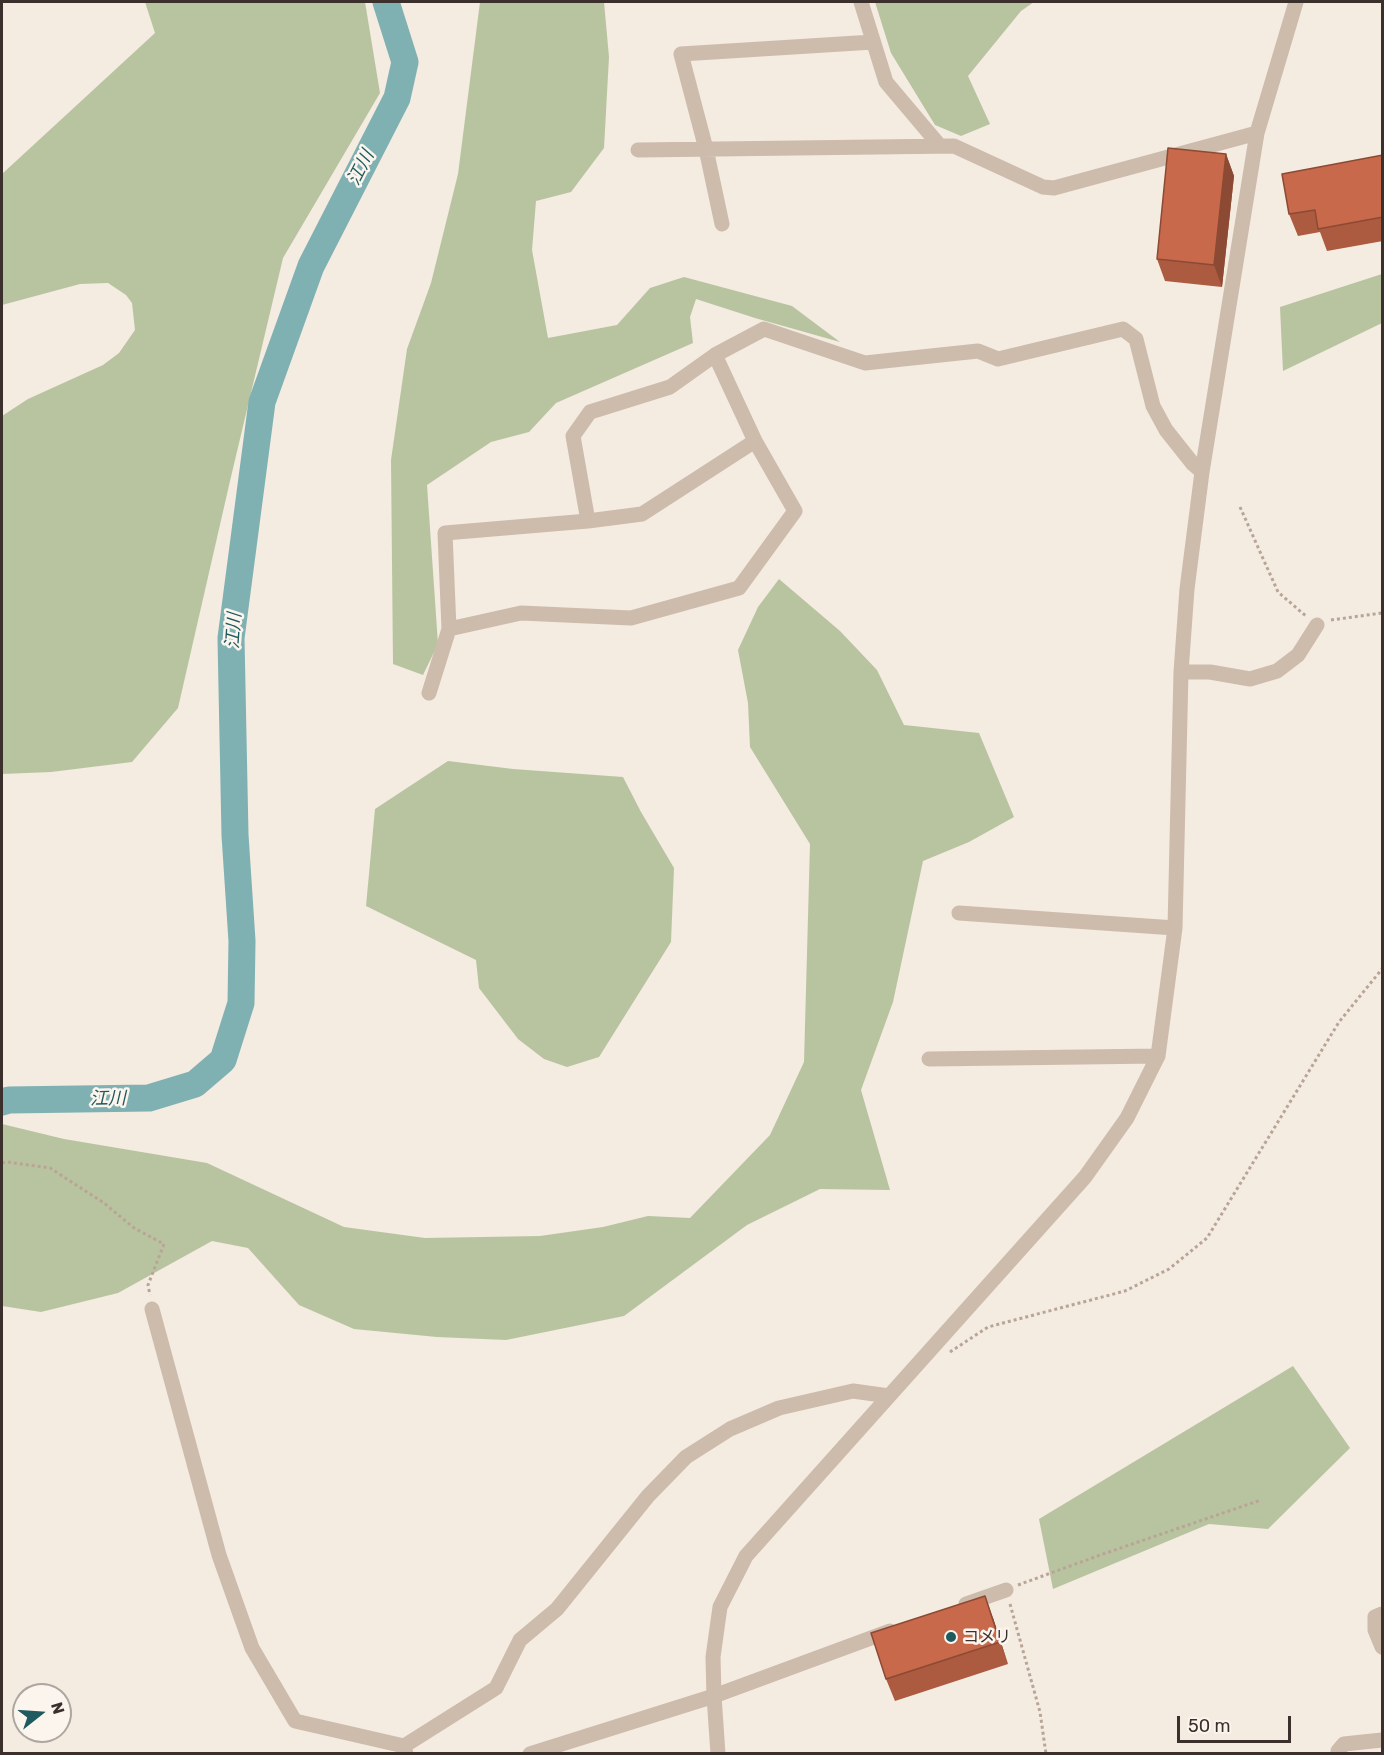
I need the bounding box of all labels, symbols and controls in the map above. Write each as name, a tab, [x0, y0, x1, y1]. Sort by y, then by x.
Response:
water label: 江川	[343, 147, 379, 189]
water label: 江川	[222, 612, 246, 650]
water label: 江川	[90, 1088, 126, 1110]
place label: コメリ	[963, 1627, 1011, 1647]
marker: コメリ	[944, 1630, 958, 1644]
north arrow	[12, 1683, 72, 1743]
text: N	[47, 1700, 69, 1716]
scale bar	[1180, 1704, 1294, 1742]
text: 50 m	[1188, 1715, 1231, 1737]

